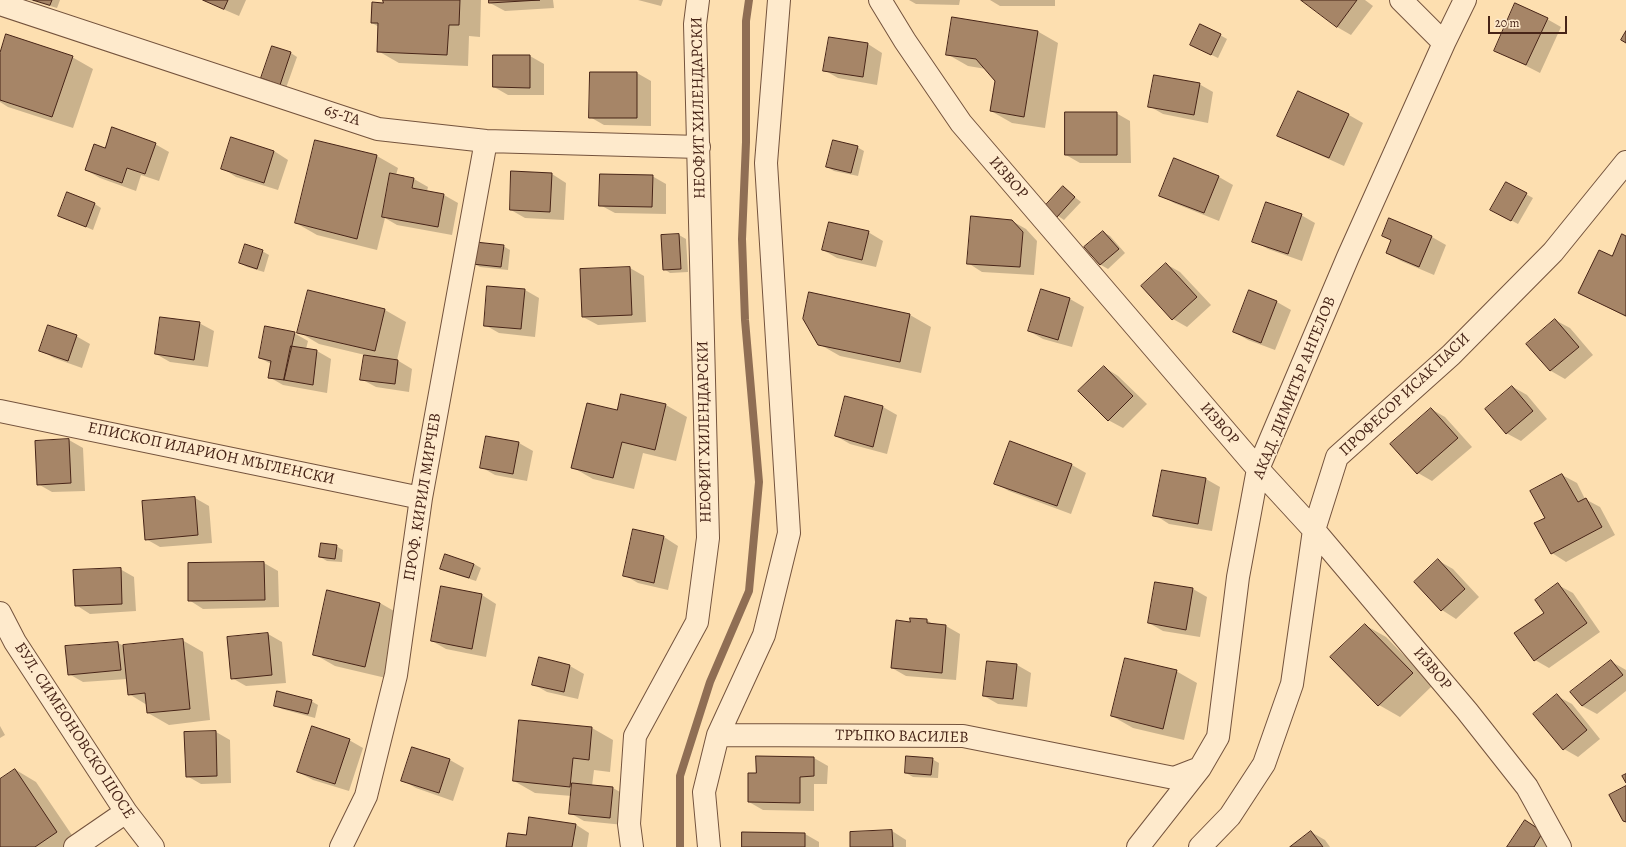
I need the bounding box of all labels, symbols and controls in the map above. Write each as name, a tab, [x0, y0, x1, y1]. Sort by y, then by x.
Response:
scale bar	[1490, 8, 1569, 34]
text: 20 m	[1495, 15, 1519, 31]
street label: НЕОФИТ ХИЛЕНДАРСКИ	[688, 17, 710, 199]
street label: 65-ТА	[321, 101, 363, 131]
street label: ИЗВОР	[984, 153, 1032, 203]
street label: АКАД. ДИМИТЪР АНГЕЛОВ	[1250, 294, 1340, 482]
street label: ПРОФЕСОР ИСАК ПАСИ	[1336, 329, 1474, 461]
street label: НЕОФИТ ХИЛЕНДАРСКИ	[694, 341, 716, 523]
street label: ИЗВОР	[1195, 399, 1243, 449]
street label: ПРОФ. КИРИЛ МИРЧЕВ	[400, 412, 446, 582]
street label: ЕПИСКОП ИЛАРИОН МЪГЛЕНСКИ	[86, 418, 336, 490]
street label: БУЛ. СИМЕОНОВСКО ШОСЕ	[10, 639, 138, 823]
street label: ИЗВОР	[1409, 644, 1455, 694]
street label: ТРЪПКО ВАСИЛЕВ	[835, 726, 969, 748]

